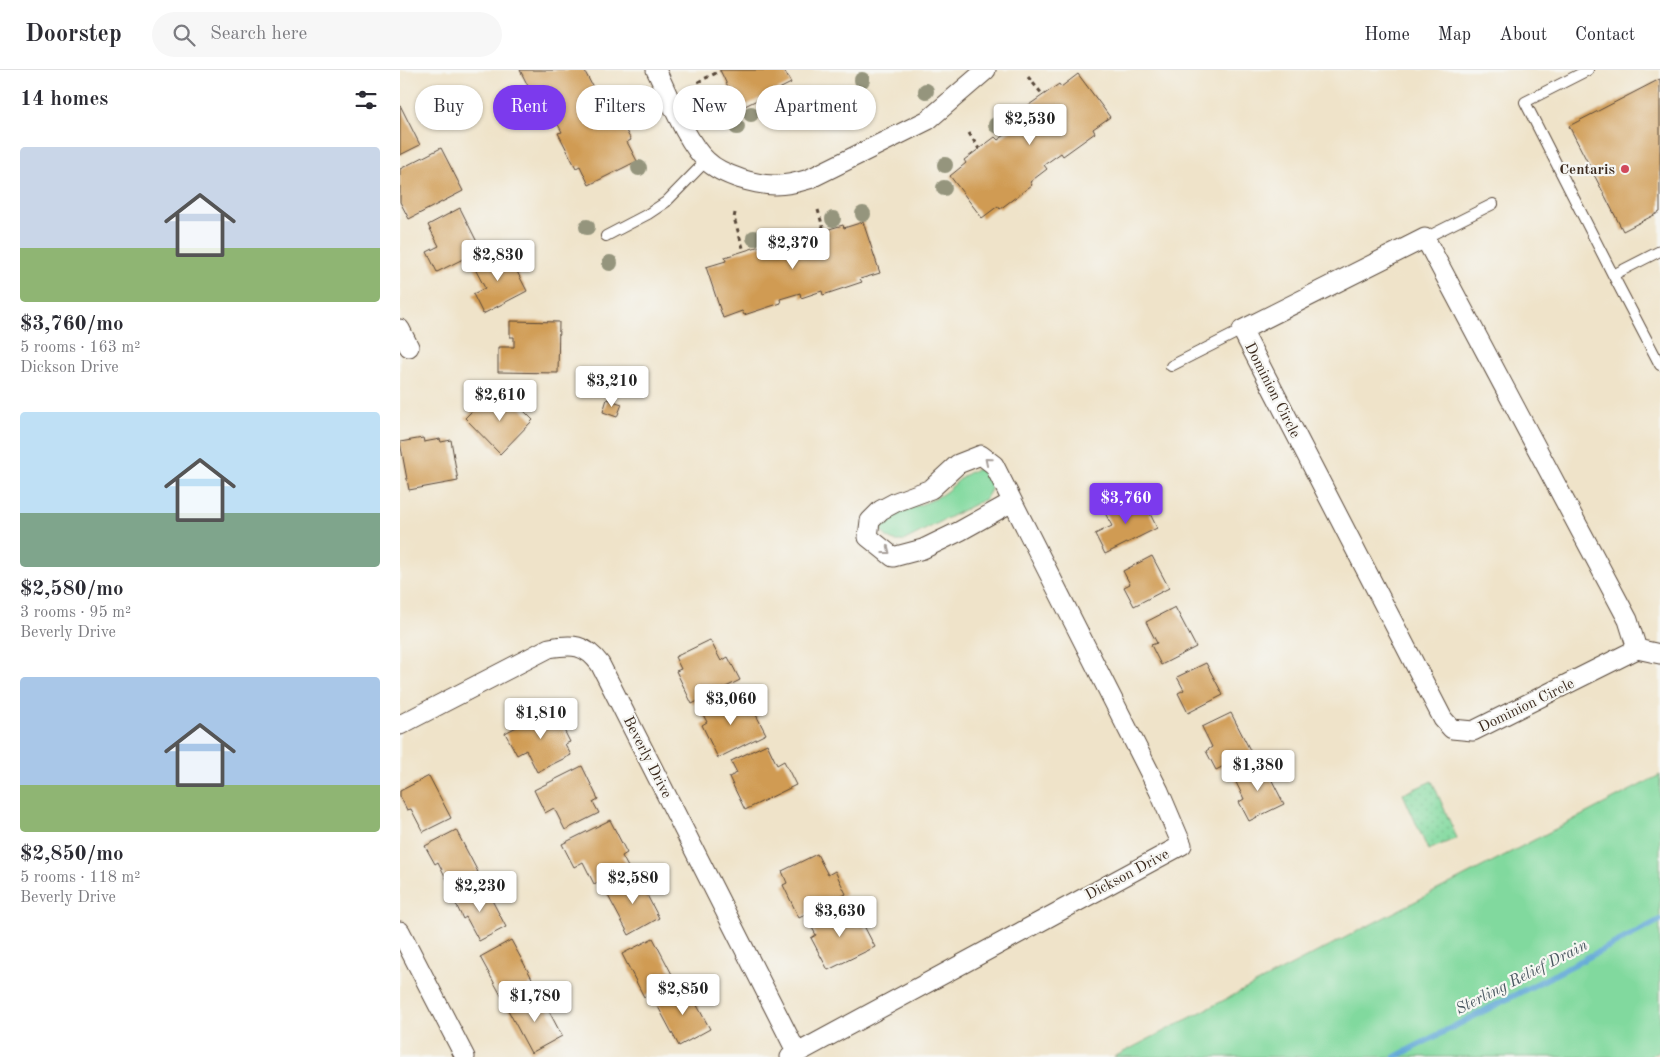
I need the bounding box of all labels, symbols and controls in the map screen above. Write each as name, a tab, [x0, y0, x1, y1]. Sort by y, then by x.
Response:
search box	[152, 12, 502, 57]
icon: search	[170, 21, 198, 49]
text: Doorstep	[25, 23, 122, 47]
text: Search here	[210, 25, 307, 44]
text: Home	[1364, 26, 1410, 44]
text: Map	[1438, 26, 1471, 44]
text: About	[1499, 26, 1547, 44]
text: Contact	[1575, 26, 1635, 44]
chip: Buy	[415, 85, 483, 130]
chip: Rent	[493, 85, 566, 130]
chip: Filters	[576, 85, 663, 130]
chip: New	[673, 85, 746, 130]
chip: Apartment	[756, 85, 876, 130]
icon: filters	[352, 86, 380, 114]
text: 14 homes	[20, 89, 108, 110]
pin: $2,530	[989, 104, 1071, 146]
text: $2,530	[1005, 112, 1055, 128]
place label: Centaris	[1559, 163, 1615, 178]
marker: Centaris	[1619, 163, 1631, 175]
icon: home	[155, 180, 245, 270]
pin: $2,370	[752, 228, 834, 270]
text: $2,370	[768, 236, 818, 252]
pin: $2,830	[457, 240, 539, 282]
text: $2,830	[473, 248, 523, 264]
text: $3,760/mo	[20, 314, 124, 335]
text: 5 rooms · 163 m²	[20, 340, 140, 356]
street label: Dominion Circle	[1241, 341, 1302, 441]
text: Dickson Drive	[20, 360, 119, 376]
pin: $3,210	[571, 366, 653, 408]
text: $3,210	[587, 374, 637, 390]
pin: $2,610	[459, 380, 541, 422]
text: $2,610	[475, 388, 525, 404]
icon: home	[155, 445, 245, 535]
one-way arrow	[985, 457, 994, 466]
pin: $3,760	[1085, 482, 1167, 525]
text: $3,760	[1101, 491, 1151, 507]
one-way arrow	[881, 546, 890, 555]
text: $2,580/mo	[20, 579, 124, 600]
text: 3 rooms · 95 m²	[20, 605, 131, 621]
text: Beverly Drive	[20, 625, 116, 641]
street label: Dominion Circle	[1476, 677, 1577, 736]
pin: $3,060	[690, 684, 772, 726]
text: $3,060	[706, 692, 756, 708]
pin: $1,810	[500, 698, 582, 740]
text: $1,810	[516, 706, 566, 722]
icon: home	[155, 710, 245, 800]
street label: Beverly Drive	[620, 714, 674, 801]
pin: $1,380	[1217, 750, 1299, 792]
text: $1,380	[1233, 758, 1283, 774]
text: $2,850/mo	[20, 844, 124, 865]
street label: Dickson Drive	[1083, 847, 1172, 904]
pin: $2,580	[592, 862, 674, 905]
text: 5 rooms · 118 m²	[20, 870, 140, 886]
pin: $2,230	[439, 870, 521, 913]
text: $2,580	[608, 871, 658, 887]
text: $2,230	[455, 879, 505, 895]
text: Beverly Drive	[20, 890, 116, 906]
pin: $3,630	[799, 896, 881, 938]
text: $3,630	[815, 904, 865, 920]
water label: Sterling Relief Drain	[1453, 938, 1591, 1018]
pin: $2,850	[642, 974, 724, 1016]
pin: $1,780	[494, 980, 576, 1023]
text: $2,850	[658, 982, 708, 998]
text: $1,780	[510, 989, 560, 1005]

